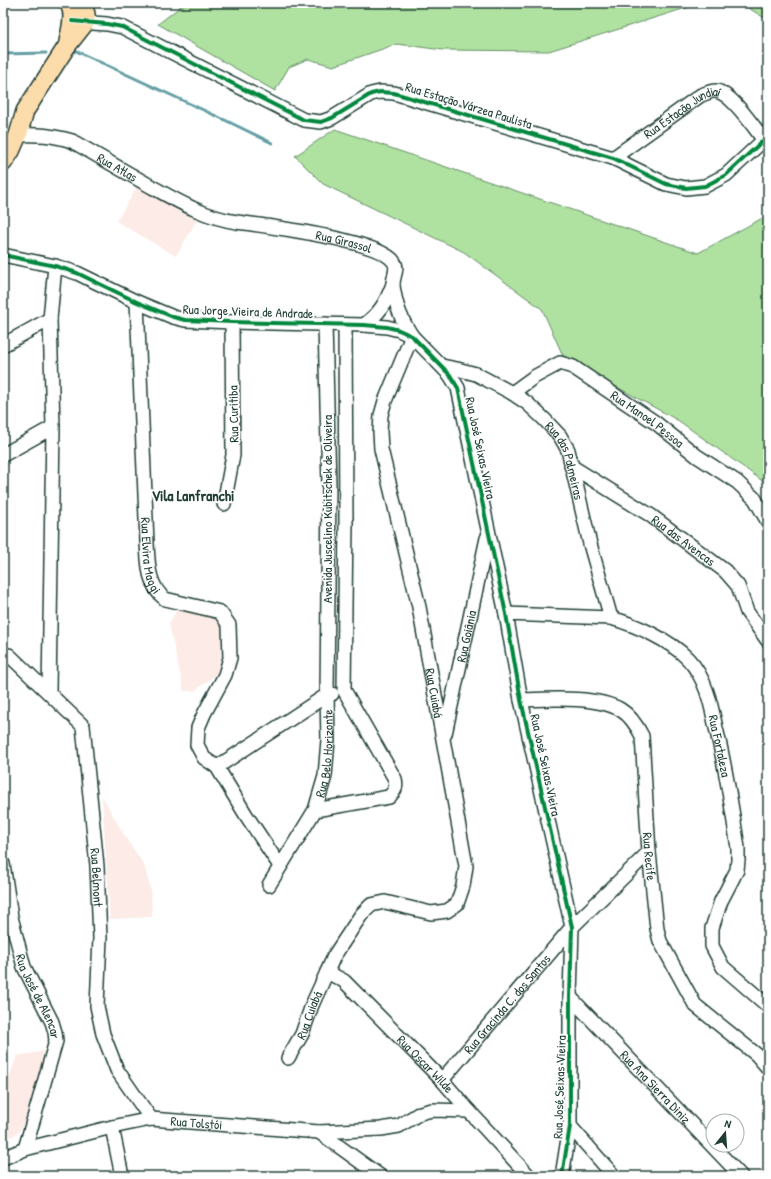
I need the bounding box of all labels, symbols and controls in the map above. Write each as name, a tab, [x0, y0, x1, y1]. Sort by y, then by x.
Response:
street label: Rua Estação Várzea Paulista	[403, 77, 535, 133]
street label: Rua Estação Jundiaí	[640, 82, 724, 143]
street label: Rua Atlas	[94, 148, 141, 186]
street label: Rua Girassol	[314, 225, 375, 257]
street label: Rua Jorge Vieira de Andrade	[182, 300, 314, 322]
street label: Rua Curitiba	[224, 385, 242, 443]
street label: Rua Manoel Pessoa	[607, 386, 688, 451]
street label: Rua José Seixas Vieira	[461, 395, 501, 501]
street label: Avenida Juscelino Kubitschek de Oliveira	[318, 415, 336, 603]
street label: Rua das Palmeiras	[541, 417, 588, 501]
district label: Vila Lanfranchi	[152, 485, 234, 506]
street label: Rua das Avencas	[648, 510, 719, 570]
street label: Rua Elvira Maggi	[137, 517, 166, 597]
street label: Rua Goiânia	[452, 609, 480, 664]
street label: Rua Cuiabá	[421, 667, 448, 719]
street label: Rua Belo Horizonte	[310, 709, 337, 799]
street label: Rua José Seixas Vieira	[526, 712, 566, 818]
street label: Rua Fortaleza	[704, 713, 735, 779]
street label: Rua Recife	[639, 832, 661, 881]
street label: Rua Belmont	[86, 847, 108, 908]
street label: Rua Gracinda C. dos Santos	[459, 950, 554, 1057]
street label: Rua José de Alencar	[12, 952, 65, 1039]
street label: Rua Cuiabá	[292, 988, 326, 1043]
street label: Rua Oscar Wilde	[393, 1031, 458, 1096]
street label: Rua José Seixas Vieira	[548, 1035, 570, 1139]
street label: Rua Ana Sierra Diniz	[616, 1046, 695, 1128]
street label: Rua Tolstói	[170, 1112, 223, 1133]
north arrow	[705, 1113, 745, 1153]
text: N	[723, 1116, 733, 1131]

